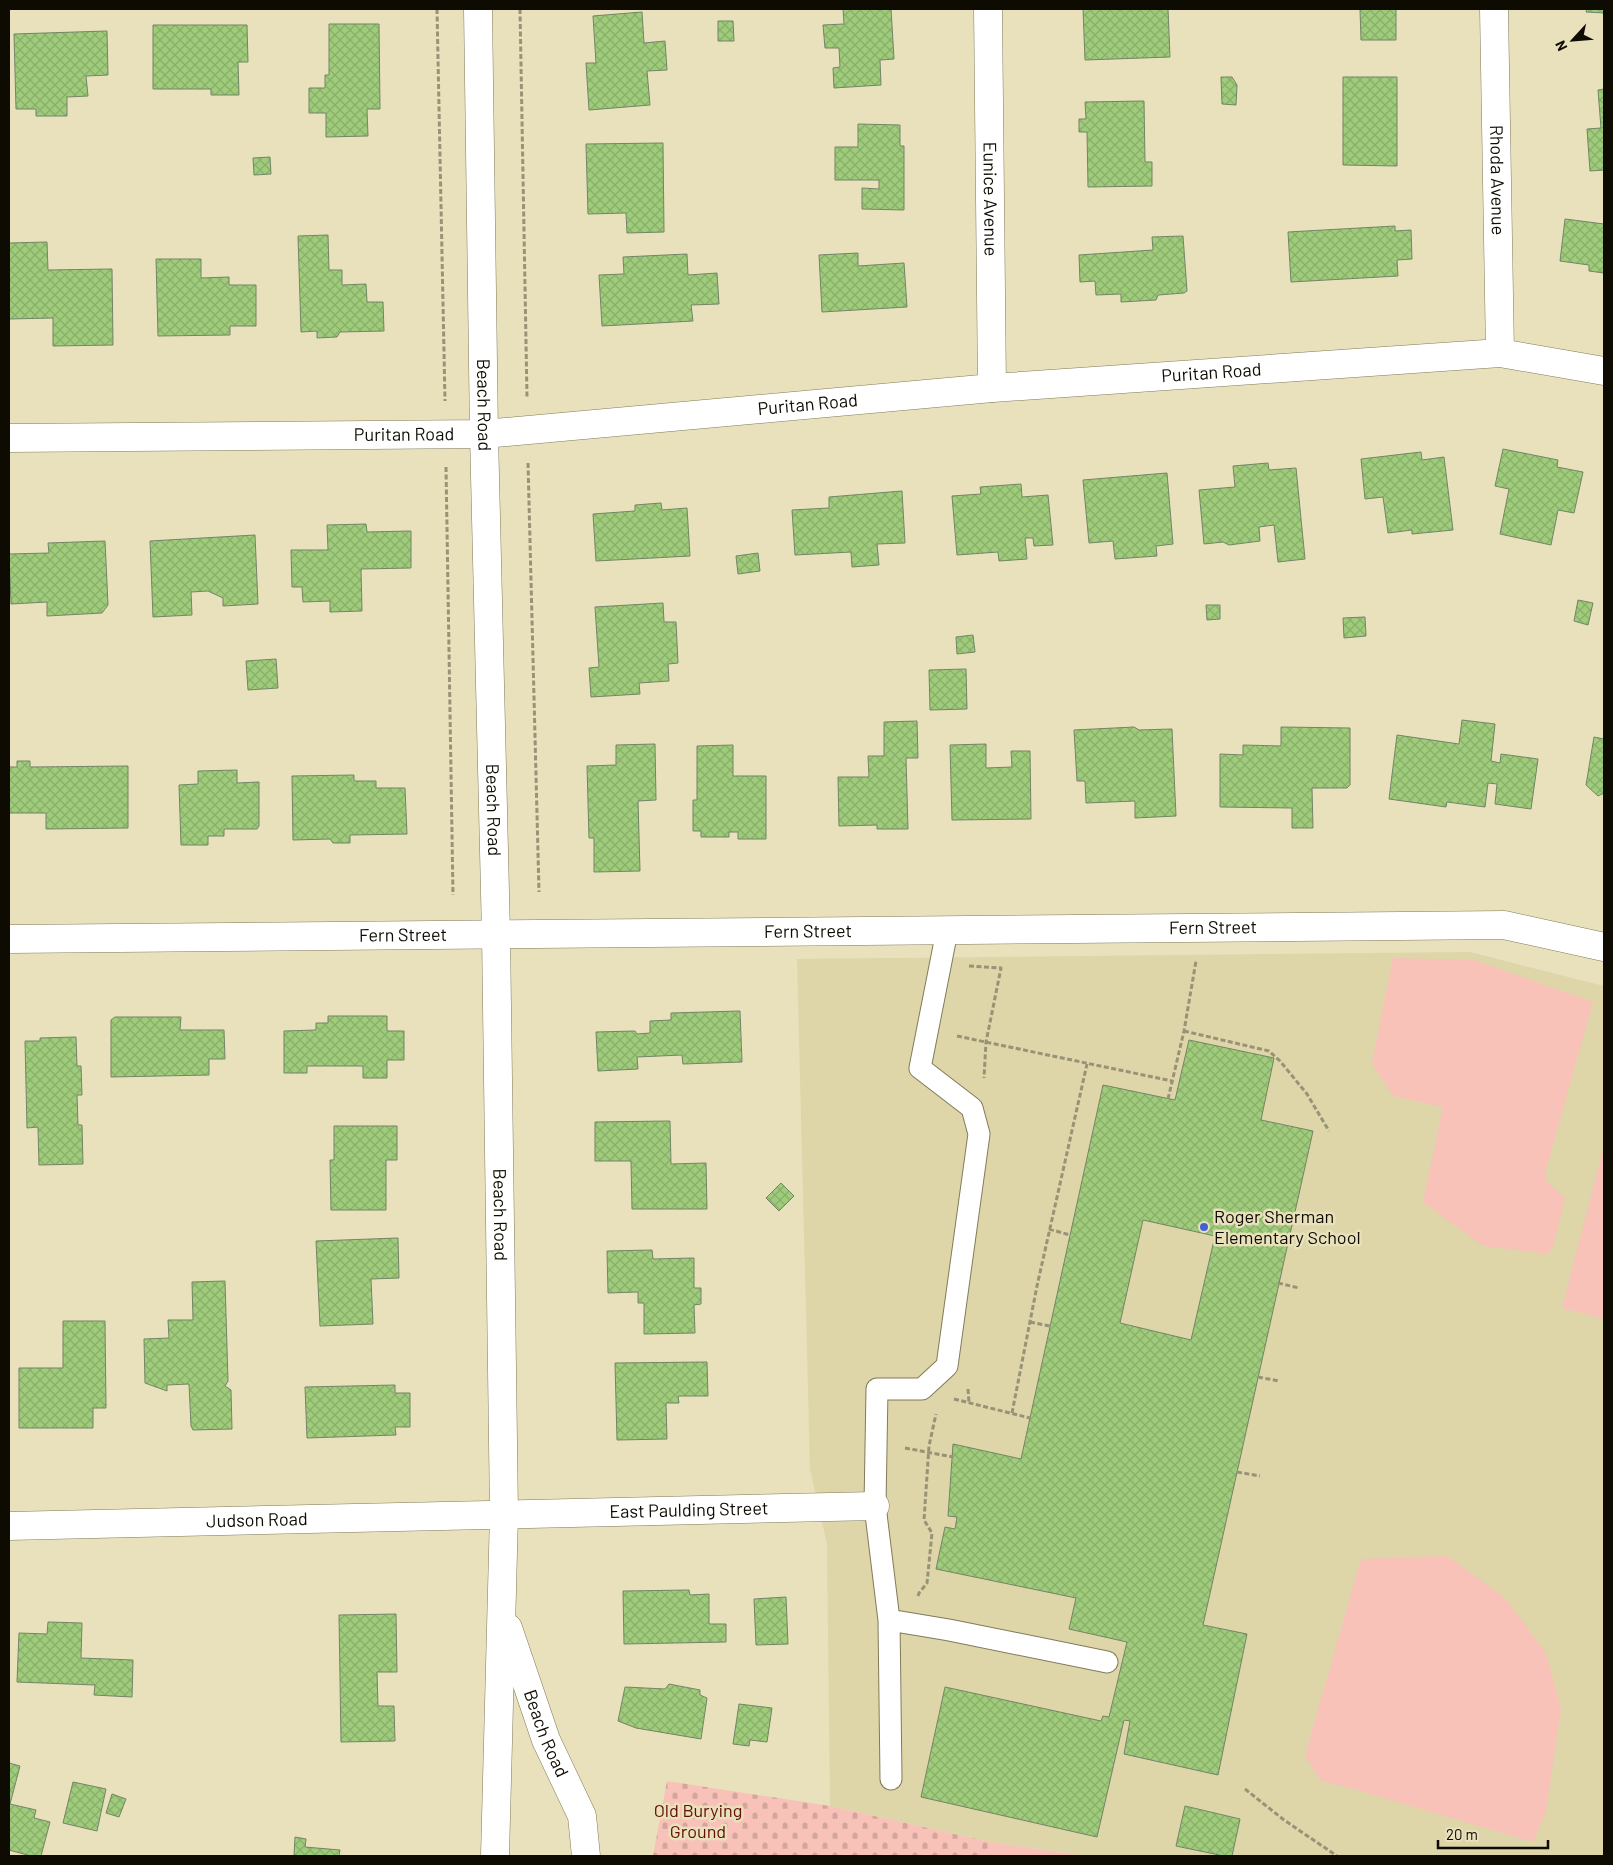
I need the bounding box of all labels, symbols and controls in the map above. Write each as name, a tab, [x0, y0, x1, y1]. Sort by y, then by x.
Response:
north arrow	[1548, 15, 1598, 65]
text: N	[1551, 38, 1571, 54]
street label: Rhoda Avenue	[1486, 125, 1510, 235]
street label: Eunice Avenue	[979, 142, 1003, 256]
street label: Puritan Road	[1160, 357, 1262, 386]
street label: Beach Road	[473, 359, 496, 451]
street label: Puritan Road	[757, 388, 859, 419]
street label: Puritan Road	[354, 422, 454, 445]
street label: Beach Road	[482, 763, 506, 856]
street label: Fern Street	[1169, 915, 1257, 938]
street label: Fern Street	[764, 919, 852, 942]
street label: Fern Street	[359, 923, 447, 946]
street label: Beach Road	[489, 1168, 513, 1261]
place label: Roger Sherman Elementary School	[1214, 1205, 1361, 1248]
marker: Roger Sherman Elementary School	[1198, 1221, 1210, 1233]
street label: East Paulding Street	[609, 1496, 769, 1522]
street label: Judson Road	[206, 1507, 308, 1531]
street label: Beach Road	[520, 1686, 574, 1780]
park label: Old Burying Ground	[654, 1799, 742, 1842]
scale bar	[1438, 1818, 1548, 1850]
text: 20 m	[1446, 1825, 1478, 1843]

